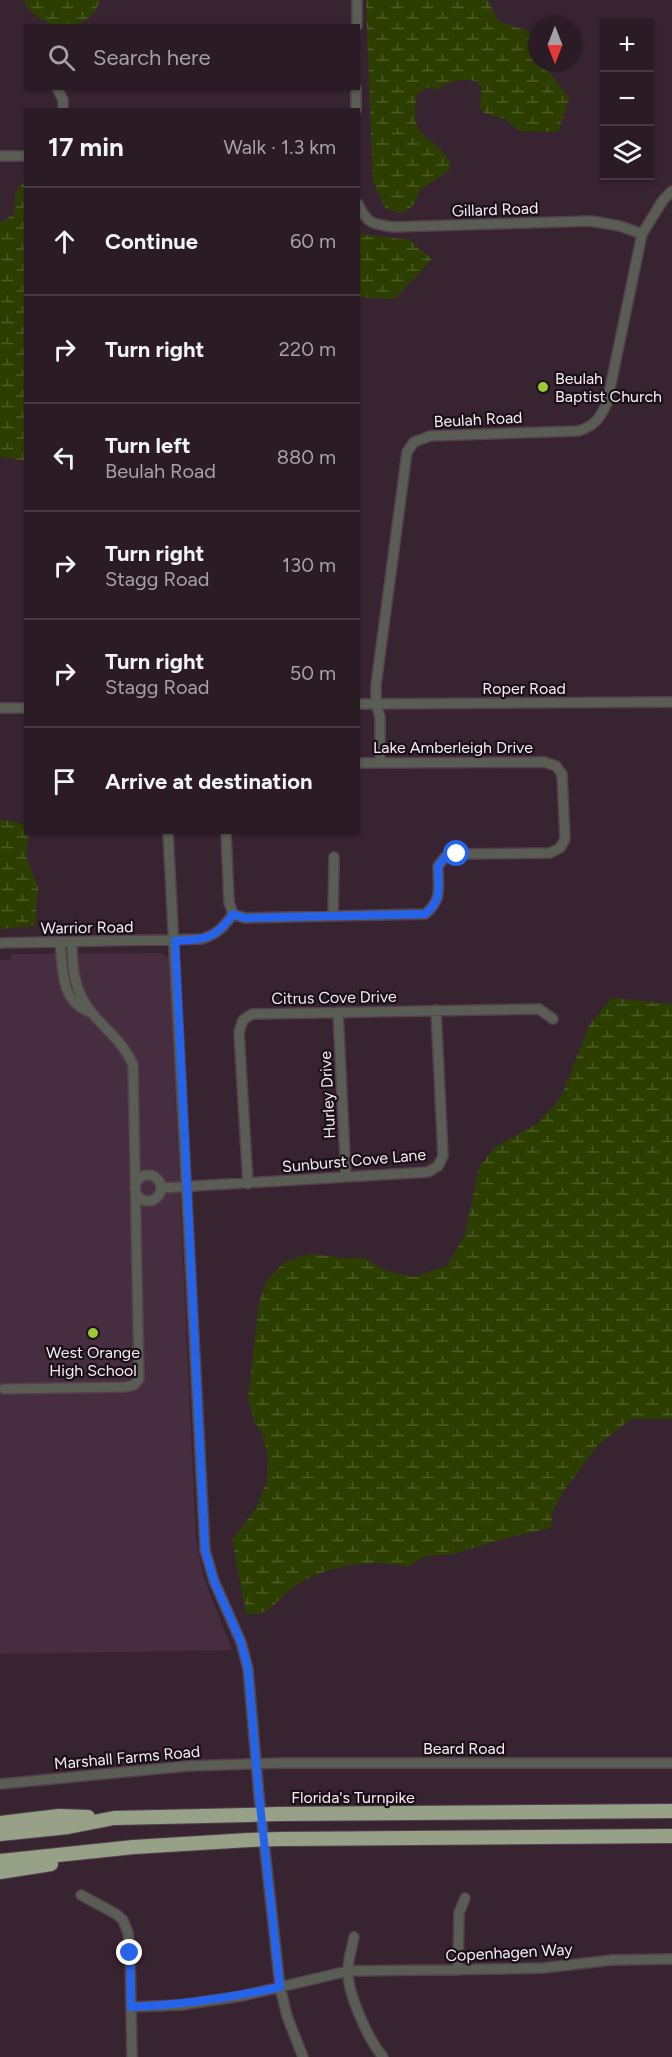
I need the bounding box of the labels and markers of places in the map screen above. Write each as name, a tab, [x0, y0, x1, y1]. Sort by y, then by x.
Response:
place label: Beulah Baptist Church	[555, 369, 662, 406]
marker: Beulah Baptist Church	[536, 380, 550, 394]
marker: West Orange High School	[86, 1326, 100, 1340]
place label: West Orange High School	[46, 1343, 140, 1380]

